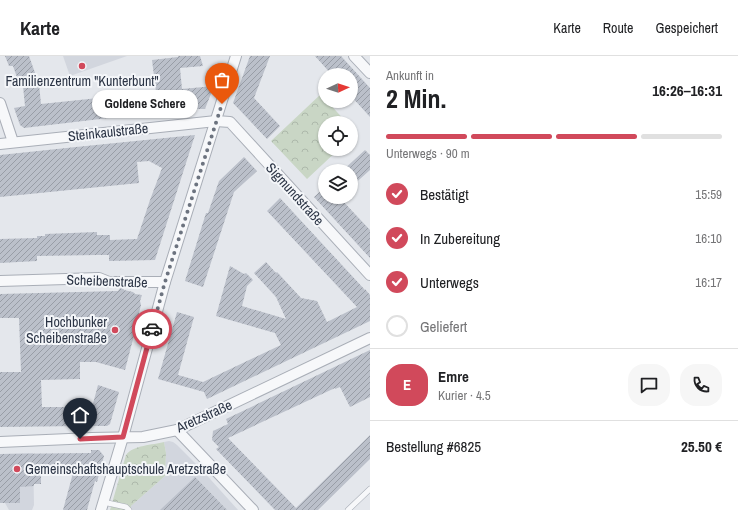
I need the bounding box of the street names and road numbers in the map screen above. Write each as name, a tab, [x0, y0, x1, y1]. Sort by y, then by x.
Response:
street label: Steinkaulstraße	[67, 119, 149, 145]
street label: Sigmundstraße	[262, 159, 328, 229]
street label: Scheibenstraße	[66, 271, 148, 291]
street label: Aretzstraße	[172, 396, 235, 437]

